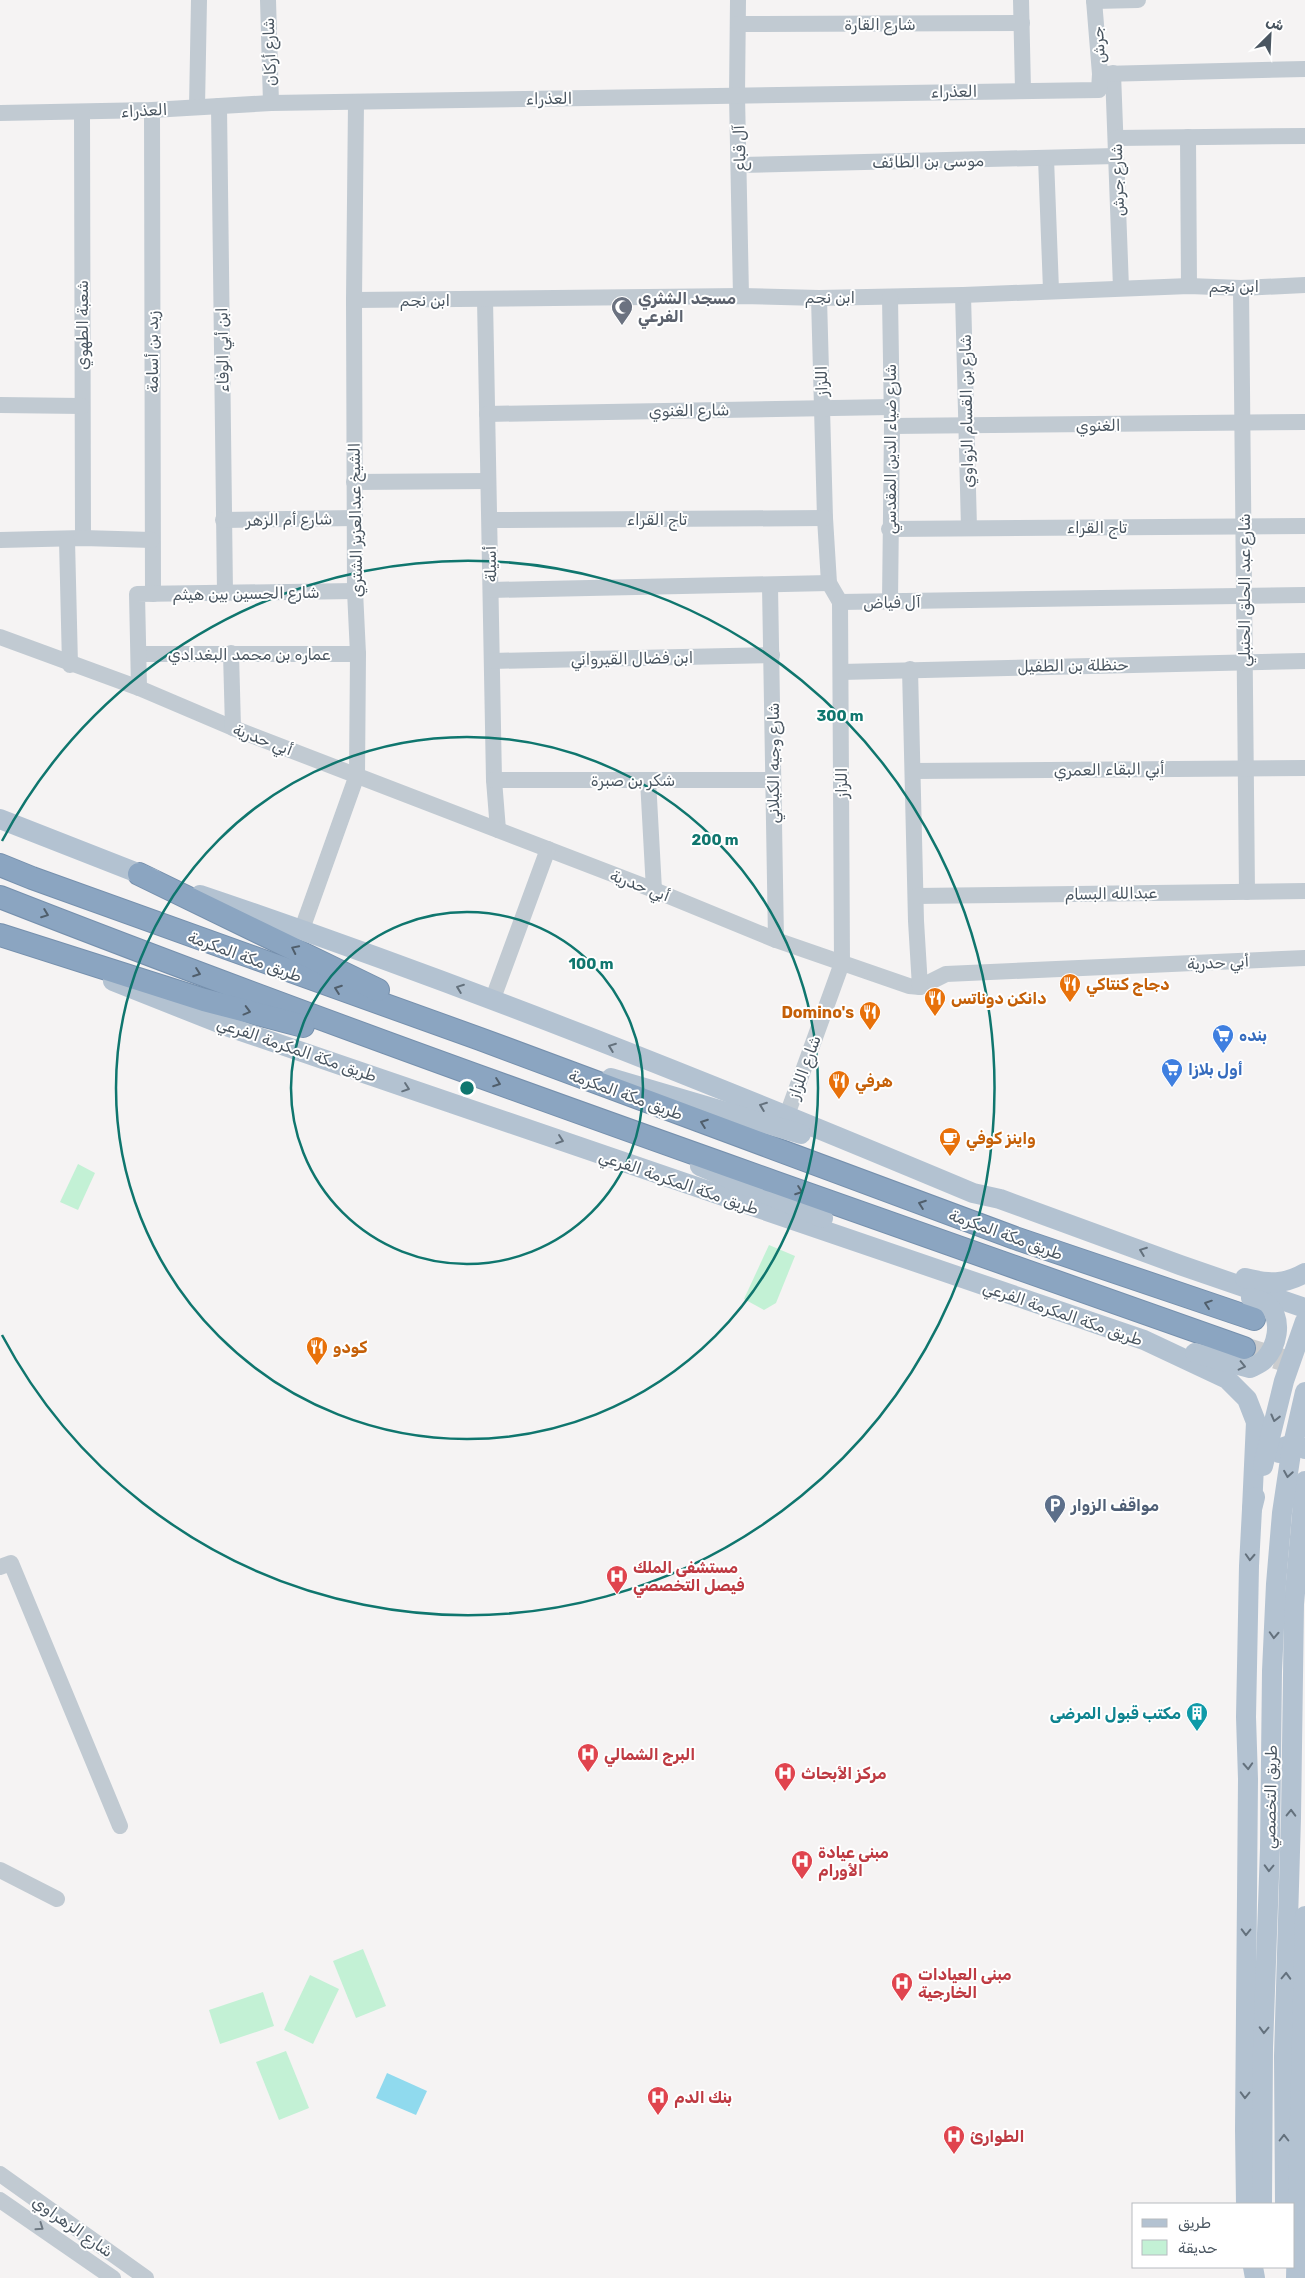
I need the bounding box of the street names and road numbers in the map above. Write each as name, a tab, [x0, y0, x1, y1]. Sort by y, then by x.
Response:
street label: شارع القارة	[844, 15, 916, 36]
street label: شارع أركان	[259, 17, 282, 87]
street label: جرش	[1088, 26, 1110, 64]
street label: العذراء	[931, 82, 977, 102]
street label: العذراء	[526, 89, 572, 109]
street label: العذراء	[120, 100, 168, 122]
street label: آل قباع	[729, 124, 752, 171]
street label: شارع جرش	[1107, 143, 1130, 217]
street label: موسى بن الطائف	[872, 151, 984, 173]
street label: ابن نجم	[1209, 277, 1259, 297]
street label: شعبة الطهوي	[73, 280, 94, 370]
street label: ابن نجم	[805, 288, 855, 308]
street label: ابن نجم	[400, 291, 450, 311]
street label: ابن أبي الوفاء	[212, 307, 236, 393]
street label: زيد بن أسامة	[143, 311, 163, 393]
street label: شارع بن القسام الزواوي	[956, 334, 979, 488]
street label: شارع ضياء الدين المقدسي	[881, 364, 903, 534]
street label: اللزاز	[812, 366, 832, 397]
street label: شارع الغنوي	[648, 400, 730, 423]
street label: الغنوي	[1075, 416, 1121, 437]
street label: الشيخ عبدالعزيز الشتري	[345, 443, 368, 597]
street label: شارع أم الزهر	[244, 509, 333, 532]
street label: تاج القراء	[627, 510, 687, 531]
street label: شارع عبد الحلق الحنبلي	[1235, 513, 1257, 667]
street label: تاج القراء	[1067, 518, 1127, 539]
street label: أسيلة	[481, 546, 500, 582]
street label: شارع الحسين بين هيثم	[172, 583, 320, 606]
street label: آل فياض	[863, 592, 921, 613]
street label: عماره بن محمد البغدادي	[168, 645, 331, 666]
street label: ابن فضال القيرواني	[571, 648, 694, 672]
street label: حنظلة بن الطفيل	[1017, 655, 1129, 676]
street label: شارع وجيه الكيلاني	[764, 703, 786, 823]
street label: أبي حدرية	[229, 719, 295, 762]
street label: أبي البقاء العمري	[1053, 759, 1165, 783]
street label: اللزاز	[832, 768, 852, 799]
street label: شكر بن صبرة	[591, 771, 675, 791]
street label: أبي حدرية	[606, 865, 672, 908]
street label: عبدالله البسام	[1065, 883, 1158, 905]
street label: طريق مكة المكرمة	[185, 927, 304, 987]
street label: أبي حدرية	[1186, 951, 1250, 977]
street label: طريق مكة المكرمة الفرعي	[214, 1013, 379, 1089]
street label: شارع اللزاز	[784, 1033, 827, 1103]
street label: طريق مكة المكرمة	[566, 1065, 685, 1125]
street label: طريق مكة المكرمة الفرعي	[596, 1146, 761, 1222]
street label: طريق مكة المكرمة	[946, 1205, 1065, 1265]
street label: طريق مكة المكرمة الفرعي	[980, 1277, 1145, 1353]
street label: طريق التخصصي	[1260, 1745, 1284, 1849]
street label: شارع الزهراوي	[28, 2192, 117, 2263]

